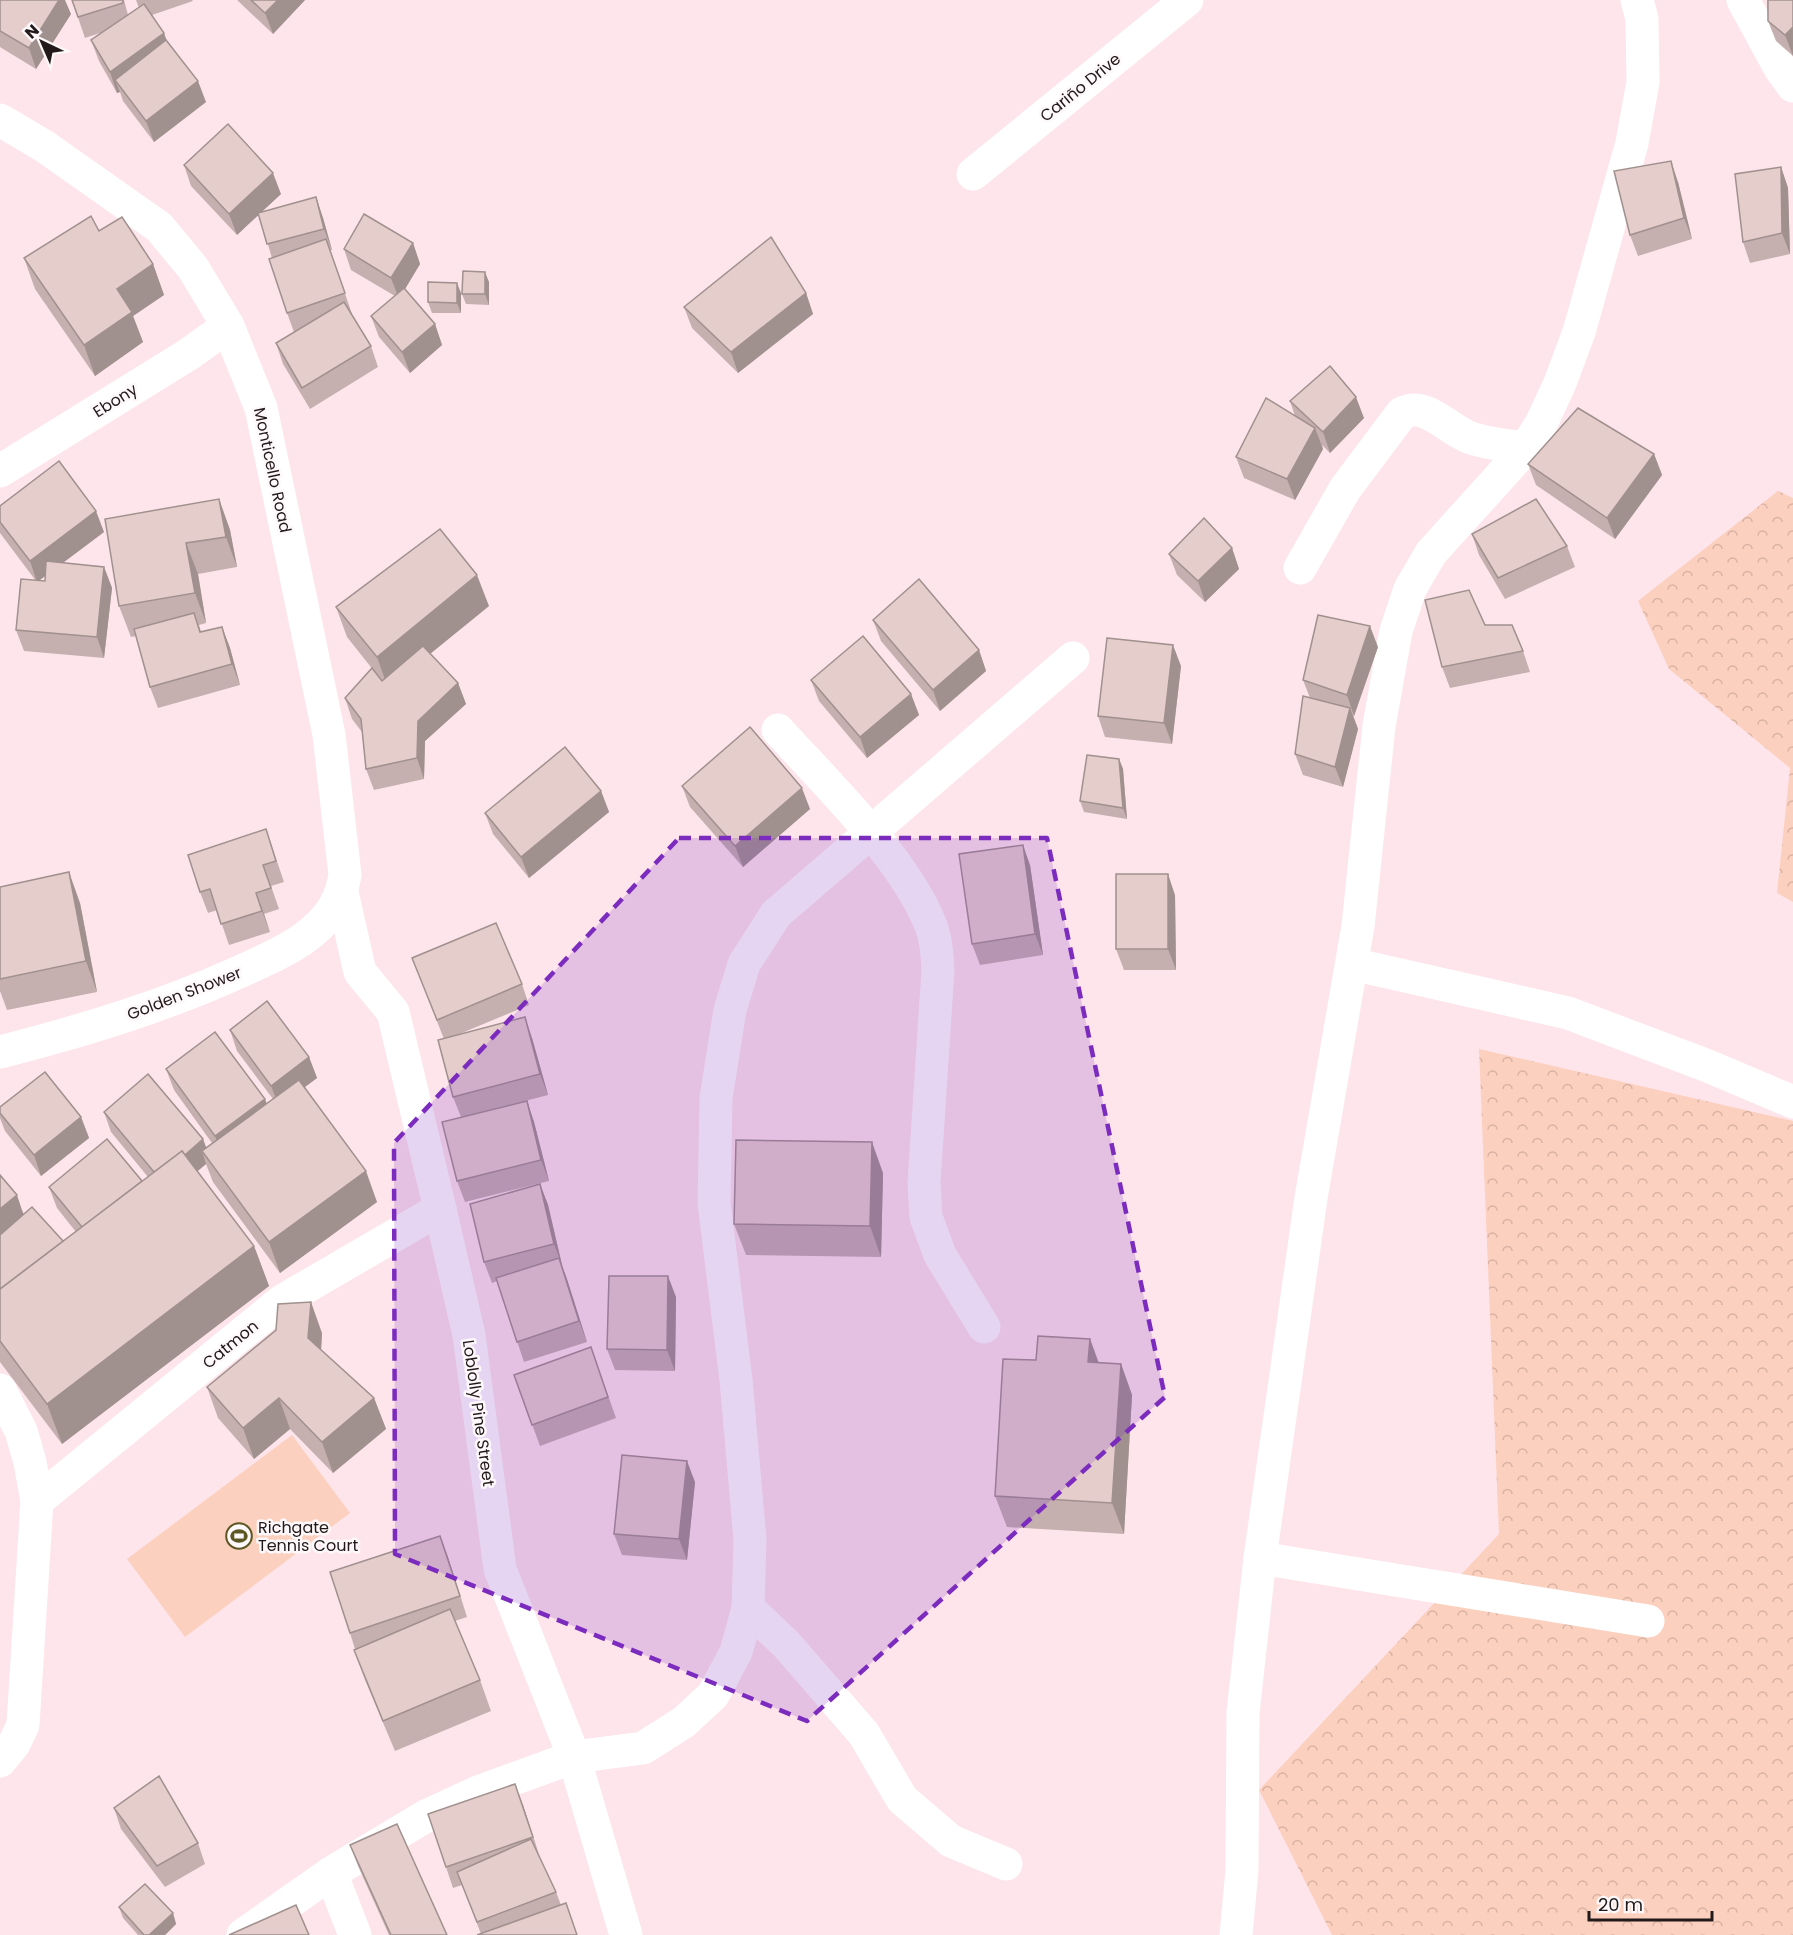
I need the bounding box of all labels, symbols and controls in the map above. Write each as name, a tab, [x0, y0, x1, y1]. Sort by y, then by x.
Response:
north arrow	[12, 12, 72, 72]
text: N	[20, 19, 44, 44]
street label: Cariño Drive	[1035, 48, 1126, 127]
street label: Ebony	[89, 378, 142, 423]
street label: Monticello Road	[248, 405, 297, 535]
street label: Golden Shower	[124, 961, 245, 1026]
street label: Catmon	[197, 1315, 263, 1374]
street label: Loblolly Pine Street	[457, 1338, 500, 1488]
place label: Richgate Tennis Court	[258, 1516, 358, 1557]
sports icon: Richgate Tennis Court	[224, 1521, 254, 1551]
scale bar	[1589, 1884, 1712, 1922]
text: 20 m	[1598, 1892, 1643, 1917]

